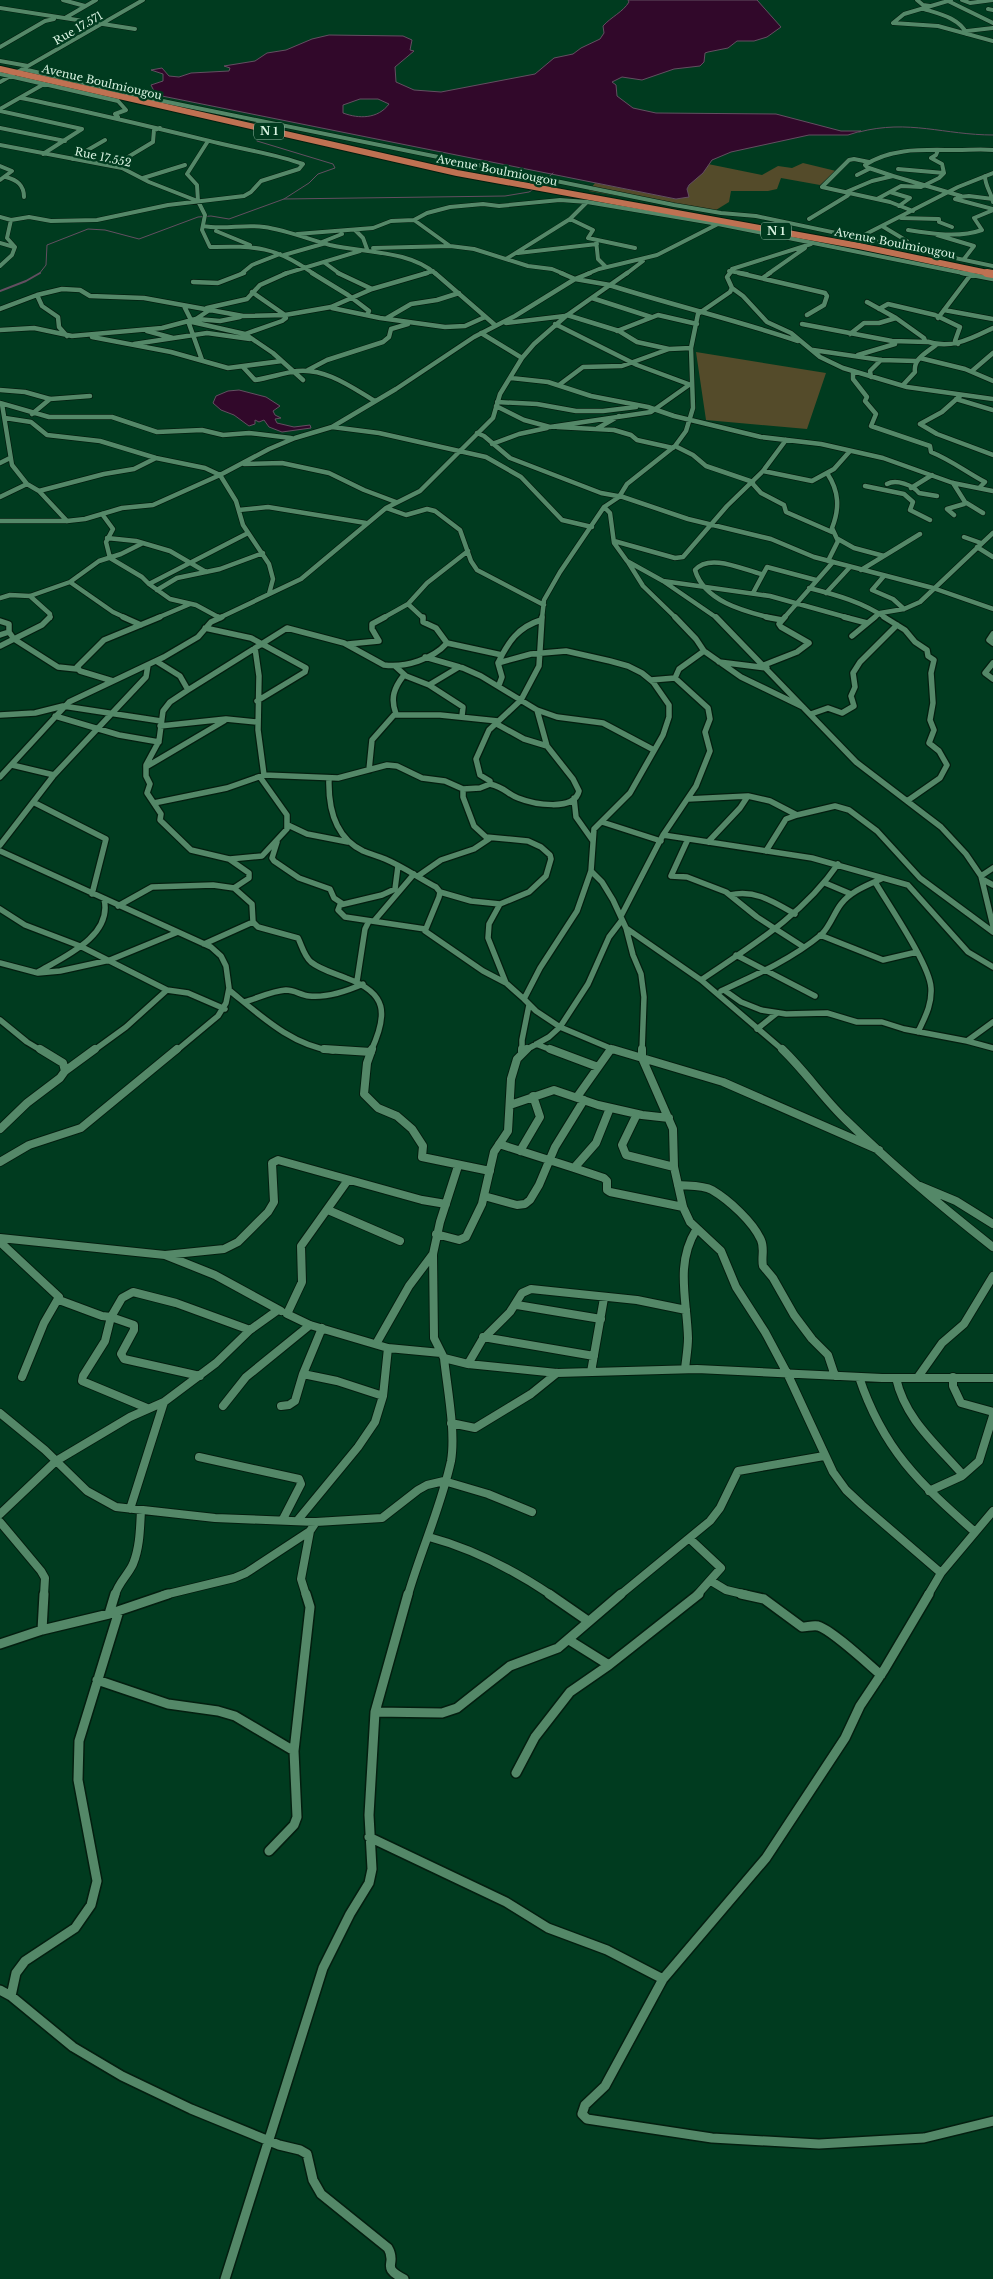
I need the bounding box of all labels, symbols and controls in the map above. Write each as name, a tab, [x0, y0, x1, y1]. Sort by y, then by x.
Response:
street label: Rue 17.571	[51, 8, 105, 48]
street label: Avenue Boulmiougou	[40, 61, 164, 103]
road number: N 1	[254, 122, 284, 140]
street label: Rue 17.552	[73, 144, 133, 170]
street label: Avenue Boulmiougou	[434, 151, 559, 189]
road number: N 1	[761, 222, 791, 240]
street label: Avenue Boulmiougou	[832, 224, 957, 262]

